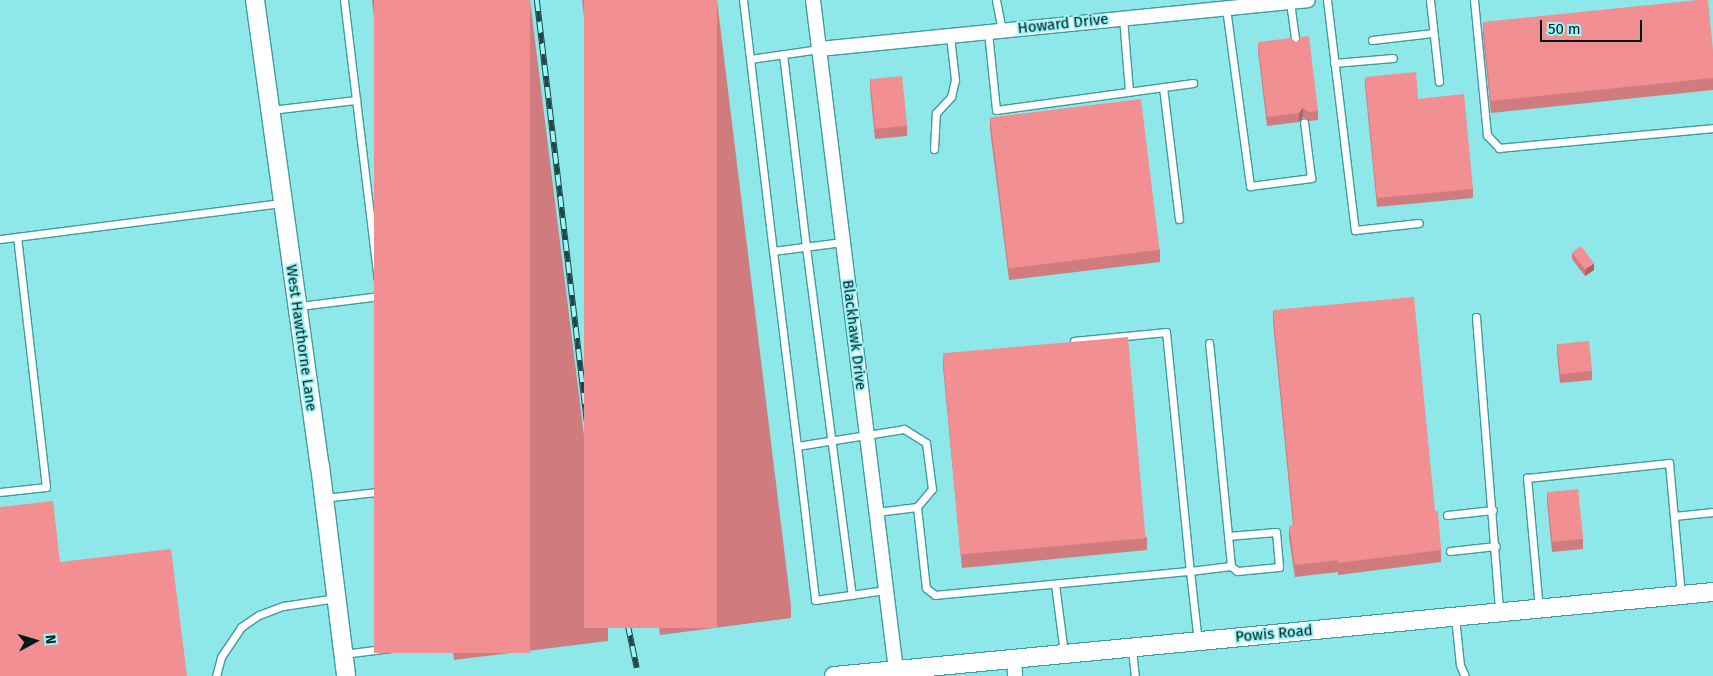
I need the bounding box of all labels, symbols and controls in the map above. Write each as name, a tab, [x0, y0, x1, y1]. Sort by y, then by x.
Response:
street label: Howard Drive	[1017, 10, 1109, 38]
scale bar	[1543, 10, 1646, 42]
text: 50 m	[1548, 20, 1581, 38]
street label: West Hawthorne Lane	[282, 263, 320, 413]
street label: Blackhawk Drive	[838, 279, 870, 391]
north arrow	[10, 616, 60, 666]
street label: Powis Road	[1235, 622, 1313, 646]
text: N	[41, 634, 59, 645]

